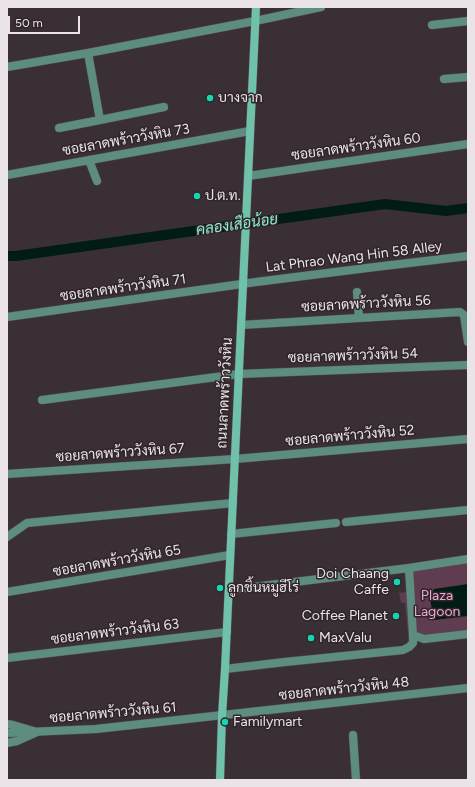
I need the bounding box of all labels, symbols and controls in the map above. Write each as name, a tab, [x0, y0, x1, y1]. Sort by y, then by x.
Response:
scale bar	[10, 8, 82, 34]
text: 50 m	[15, 16, 43, 30]
place label: บางจาก	[218, 90, 263, 106]
marker: บางจาก	[205, 93, 215, 103]
street label: ซอยลาดพร้าววังหิน 73	[61, 121, 191, 159]
street label: ซอยลาดพร้าววังหิน 60	[290, 130, 422, 164]
place label: ป.ต.ท.	[205, 188, 241, 204]
marker: ป.ต.ท.	[192, 191, 202, 201]
water label: คลองเสือน้อย	[195, 210, 279, 240]
street label: Lat Phrao Wang Hin 58 Alley	[265, 238, 443, 276]
street label: ซอยลาดพร้าววังหิน 71	[59, 271, 187, 305]
street label: ซอยลาดพร้าววังหิน 56	[301, 292, 431, 316]
street label: ถนนลาดพร้าววังหิน	[214, 337, 236, 449]
street label: ซอยลาดพร้าววังหิน 54	[288, 345, 418, 367]
street label: ซอยลาดพร้าววังหิน 52	[285, 422, 415, 450]
street label: ซอยลาดพร้าววังหิน 67	[55, 440, 185, 466]
street label: ซอยลาดพร้าววังหิน 65	[52, 541, 182, 581]
place label: Doi Chaang Caffe	[316, 566, 389, 598]
marker: Doi Chaang Caffe	[392, 577, 402, 587]
place label: ลูกชิ้นหมูฮีโร่	[228, 580, 299, 596]
marker: ลูกชิ้นหมูฮีโร่	[215, 583, 225, 593]
park label: Plaza Lagoon	[414, 588, 460, 620]
place label: Coffee Planet	[302, 608, 388, 624]
marker: Coffee Planet	[391, 611, 401, 621]
street label: ซอยลาดพร้าววังหิน 63	[50, 616, 180, 648]
place label: MaxValu	[319, 630, 372, 646]
marker: MaxValu	[306, 633, 316, 643]
street label: ซอยลาดพร้าววังหิน 48	[278, 674, 410, 704]
street label: ซอยลาดพร้าววังหิน 61	[49, 699, 177, 727]
place label: Familymart	[233, 714, 302, 730]
marker: Familymart	[220, 717, 230, 727]

